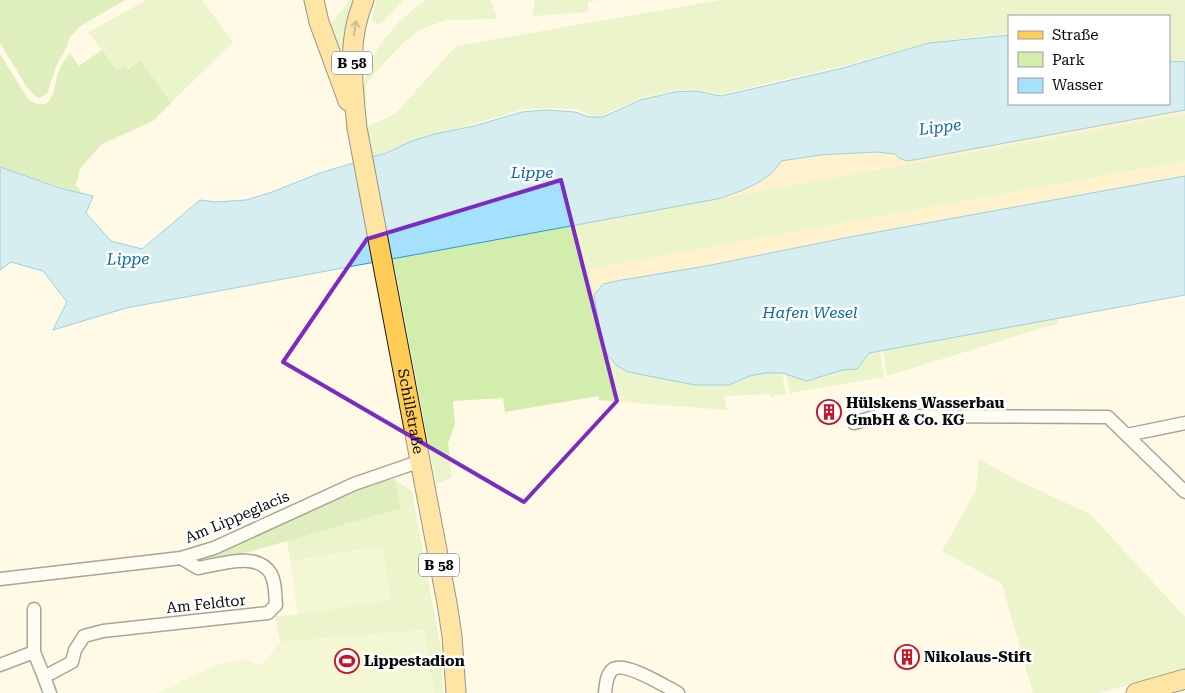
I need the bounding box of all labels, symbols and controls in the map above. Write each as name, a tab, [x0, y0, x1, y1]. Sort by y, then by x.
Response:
legend	[1008, 15, 1170, 105]
one-way arrow	[351, 20, 360, 36]
text: Straße	[1052, 26, 1099, 44]
text: Park	[1052, 51, 1086, 69]
road number: B 58	[332, 52, 372, 74]
text: Wasser	[1052, 76, 1103, 94]
water label: Lippe	[917, 115, 962, 139]
water label: Lippe	[510, 163, 553, 182]
water label: Lippe	[105, 249, 150, 269]
water label: Hafen Wesel	[761, 303, 858, 322]
street label: Schillstraße	[394, 367, 428, 455]
place label: Hülskens Wasserbau GmbH & Co. KG	[846, 394, 1004, 429]
building icon: Hülskens Wasserbau GmbH & Co. KG	[816, 399, 842, 425]
street label: Am Lippeglacis	[182, 487, 292, 547]
road number: B 58	[419, 554, 459, 576]
street label: Am Feldtor	[166, 591, 246, 617]
building icon: Nikolaus-Stift	[894, 644, 920, 670]
sports icon: Lippestadion	[334, 648, 360, 674]
place label: Nikolaus-Stift	[924, 648, 1032, 666]
place label: Lippestadion	[364, 652, 465, 670]

